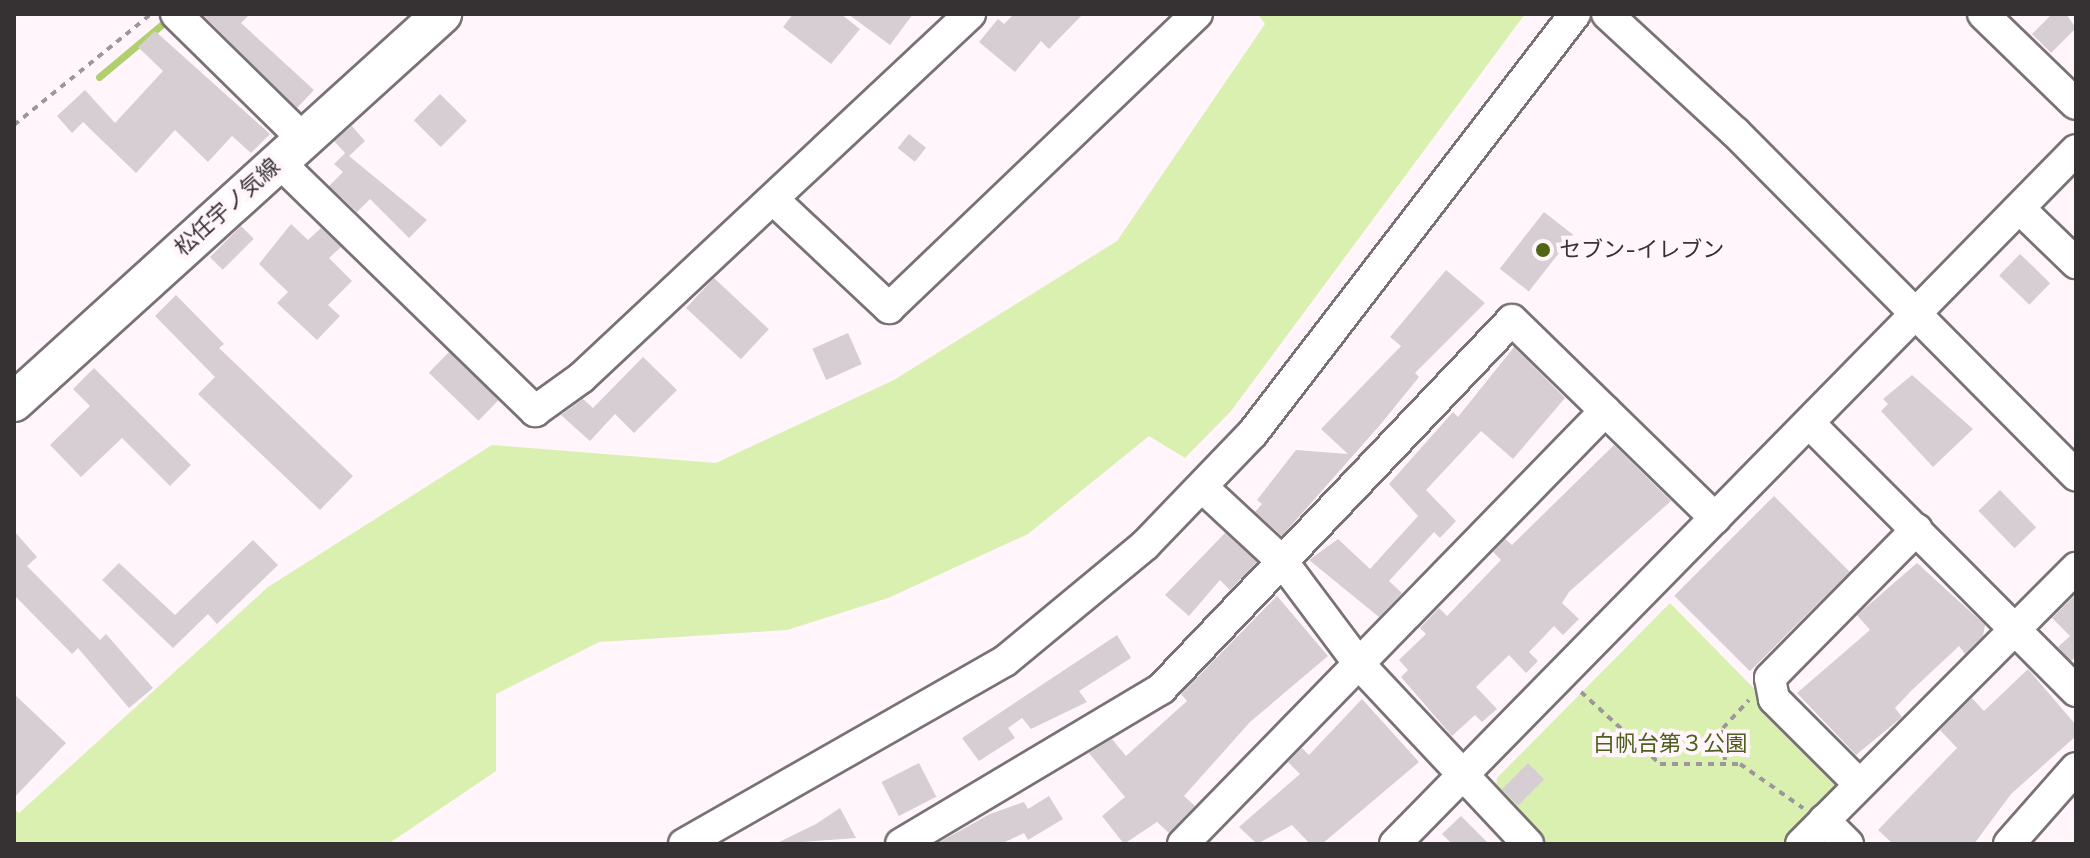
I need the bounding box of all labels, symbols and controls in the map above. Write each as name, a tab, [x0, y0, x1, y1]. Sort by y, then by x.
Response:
street label: 松任宇ノ気線	[169, 153, 285, 261]
place label: セブン-イレブン	[1559, 237, 1724, 263]
marker: セブン-イレブン	[1534, 241, 1552, 259]
park label: 白帆台第３公園	[1593, 731, 1747, 757]

